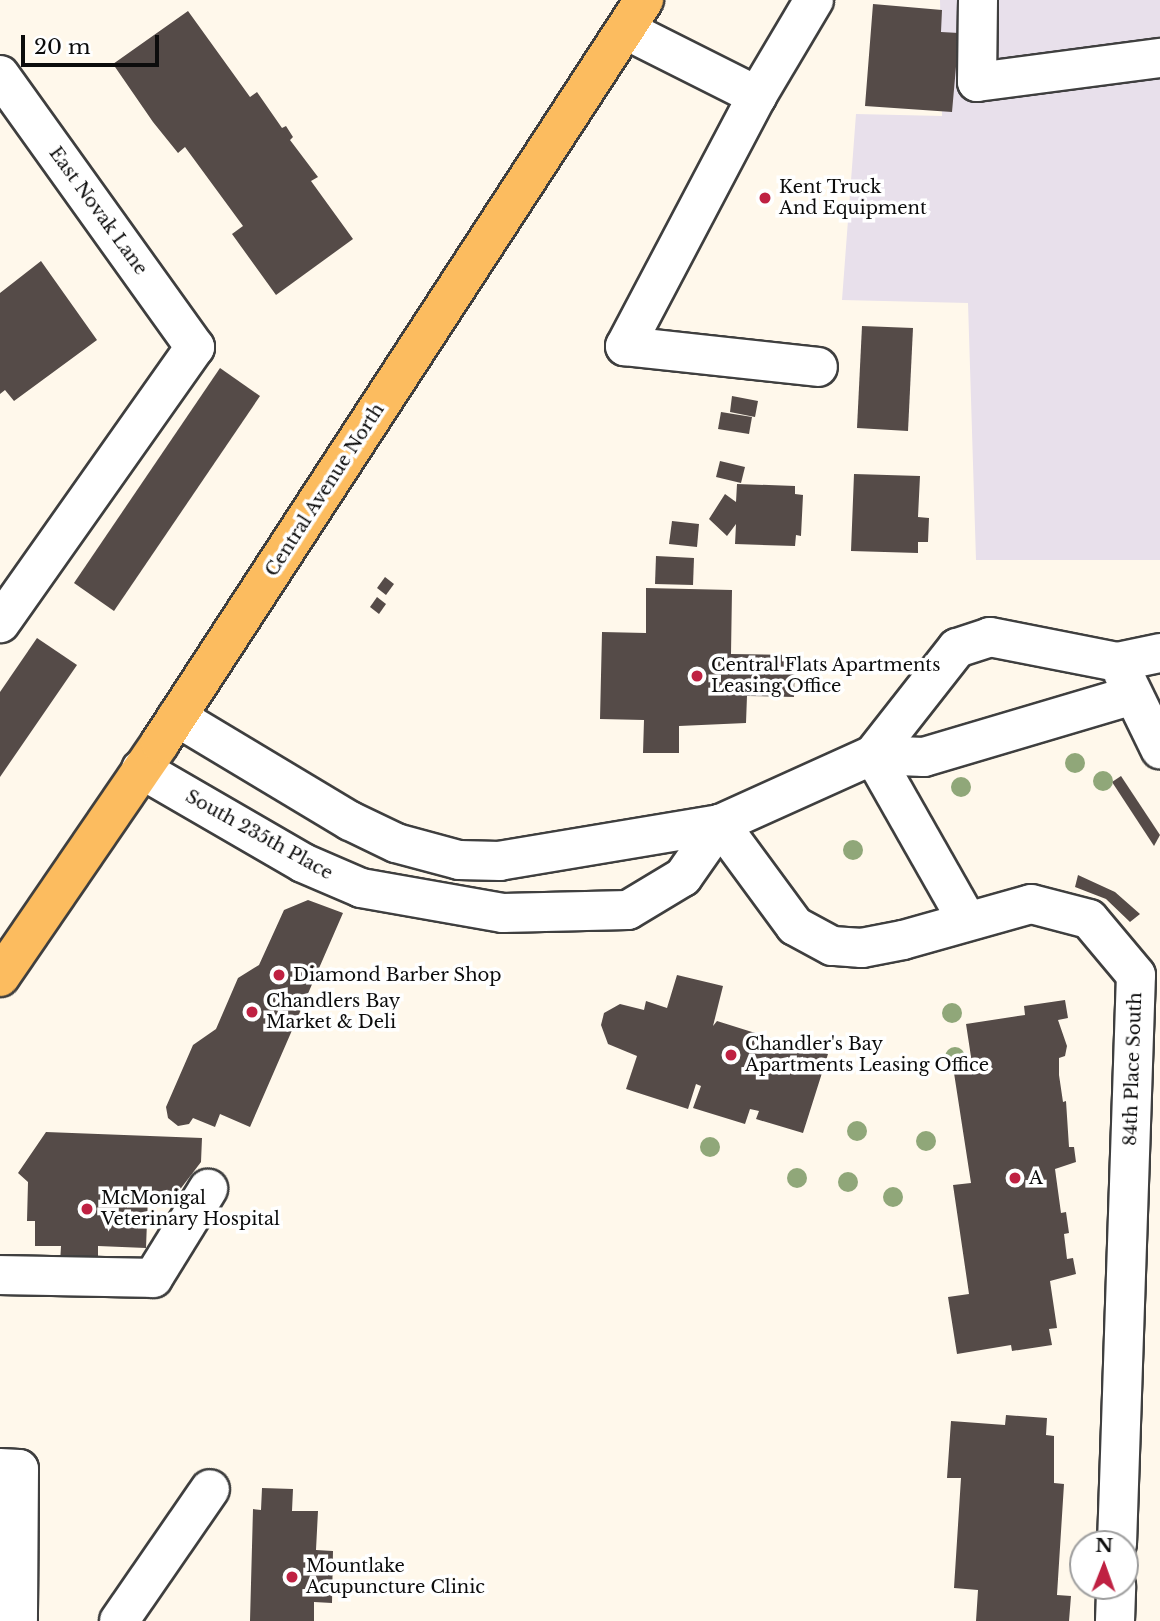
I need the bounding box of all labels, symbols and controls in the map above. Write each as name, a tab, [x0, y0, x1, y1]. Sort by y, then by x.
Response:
scale bar	[24, 21, 163, 65]
text: 20 m	[34, 34, 91, 60]
street label: East Novak Lane	[44, 143, 152, 279]
place label: Kent Truck And Equipment	[779, 177, 927, 220]
marker: Kent Truck And Equipment	[757, 190, 773, 206]
street label: Central Avenue North	[261, 399, 389, 581]
place label: Central Flats Apartments Leasing Office	[711, 655, 941, 698]
marker: Central Flats Apartments Leasing Office	[689, 668, 705, 684]
street label: South 235th Place	[182, 786, 336, 884]
place label: Diamond Barber Shop	[293, 964, 502, 986]
marker: Diamond Barber Shop	[271, 967, 287, 983]
place label: Chandlers Bay Market & Deli	[266, 991, 400, 1034]
street label: 84th Place South	[1120, 992, 1146, 1146]
marker: Chandlers Bay Market & Deli	[244, 1004, 260, 1020]
place label: Chandler's Bay Apartments Leasing Office	[745, 1034, 989, 1076]
marker: Chandler's Bay Apartments Leasing Office	[723, 1047, 739, 1063]
place label: A	[1029, 1167, 1043, 1189]
marker: A	[1007, 1170, 1023, 1186]
place label: McMonigal Veterinary Hospital	[101, 1188, 280, 1230]
marker: McMonigal Veterinary Hospital	[79, 1201, 95, 1217]
north arrow	[1069, 1530, 1139, 1600]
text: N	[1095, 1534, 1113, 1557]
place label: Mountlake Acupuncture Clinic	[306, 1556, 485, 1598]
marker: Mountlake Acupuncture Clinic	[284, 1569, 300, 1585]

